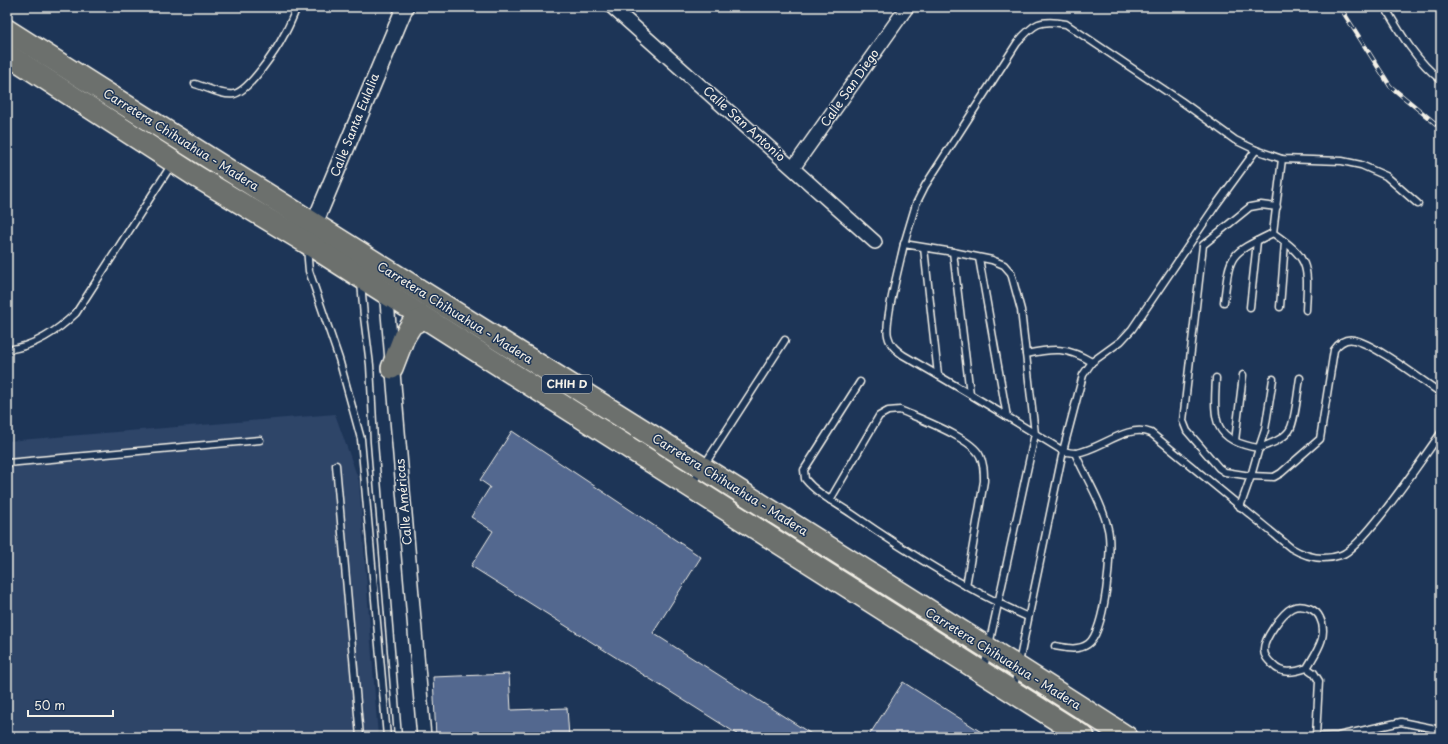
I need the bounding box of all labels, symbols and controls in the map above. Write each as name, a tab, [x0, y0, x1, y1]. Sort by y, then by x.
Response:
street label: Calle San Diego	[816, 45, 883, 130]
street label: Calle Santa Eulalia	[325, 70, 383, 179]
street label: Calle San Antonio	[700, 81, 790, 165]
street label: Carretera Chihuahua - Madera	[100, 84, 263, 195]
street label: Carretera Chihuahua - Madera	[374, 257, 537, 368]
road number: CHIH D	[542, 375, 592, 393]
street label: Carretera Chihuahua - Madera	[649, 429, 812, 540]
street label: Calle Américas	[390, 458, 416, 546]
street label: Carretera Chihuahua - Madera	[922, 603, 1085, 714]
scale bar	[28, 692, 113, 718]
text: 50 m	[34, 696, 65, 714]

